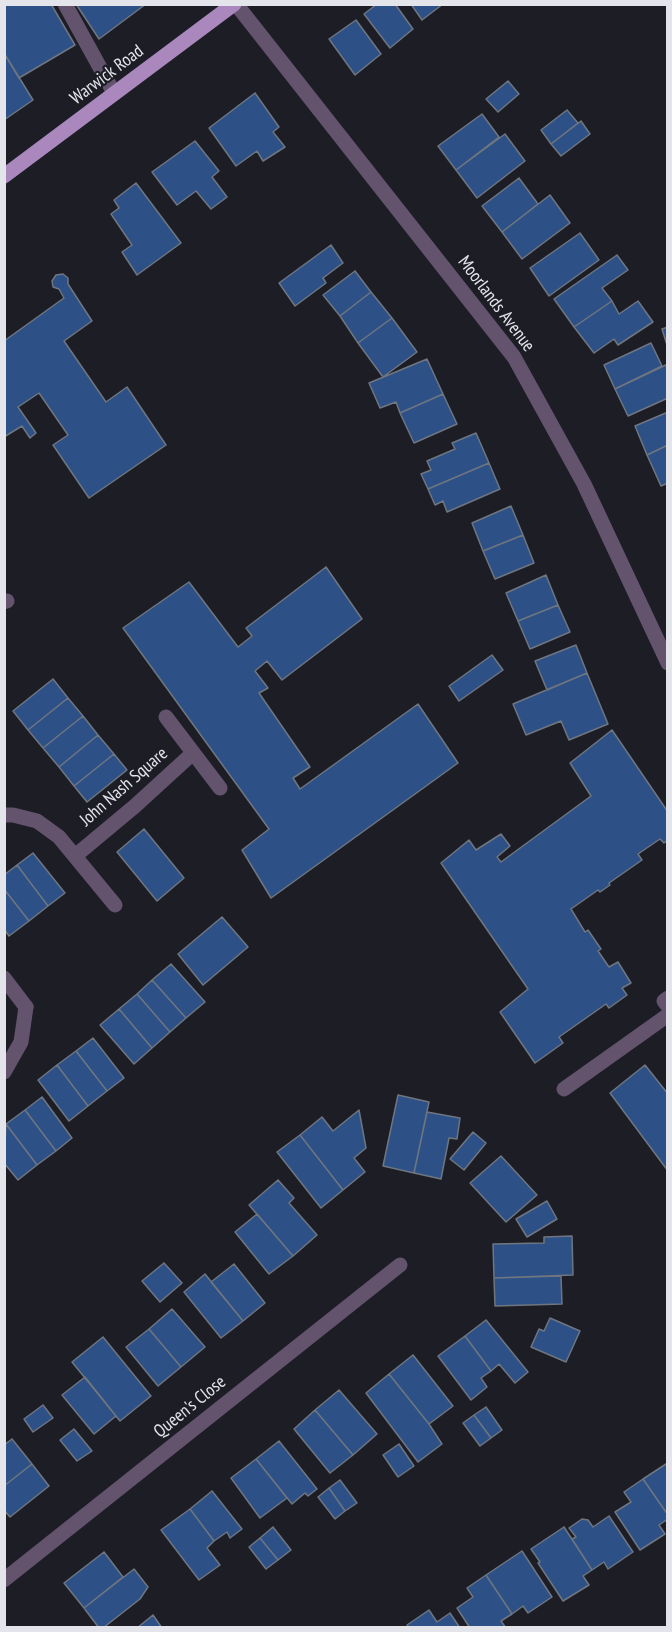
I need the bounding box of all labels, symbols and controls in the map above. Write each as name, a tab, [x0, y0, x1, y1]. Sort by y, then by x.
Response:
street label: Warwick Road	[66, 40, 148, 110]
street label: Moorlands Avenue	[453, 252, 539, 356]
street label: John Nash Square	[76, 743, 172, 831]
street label: Queen's Close	[150, 1371, 230, 1443]

